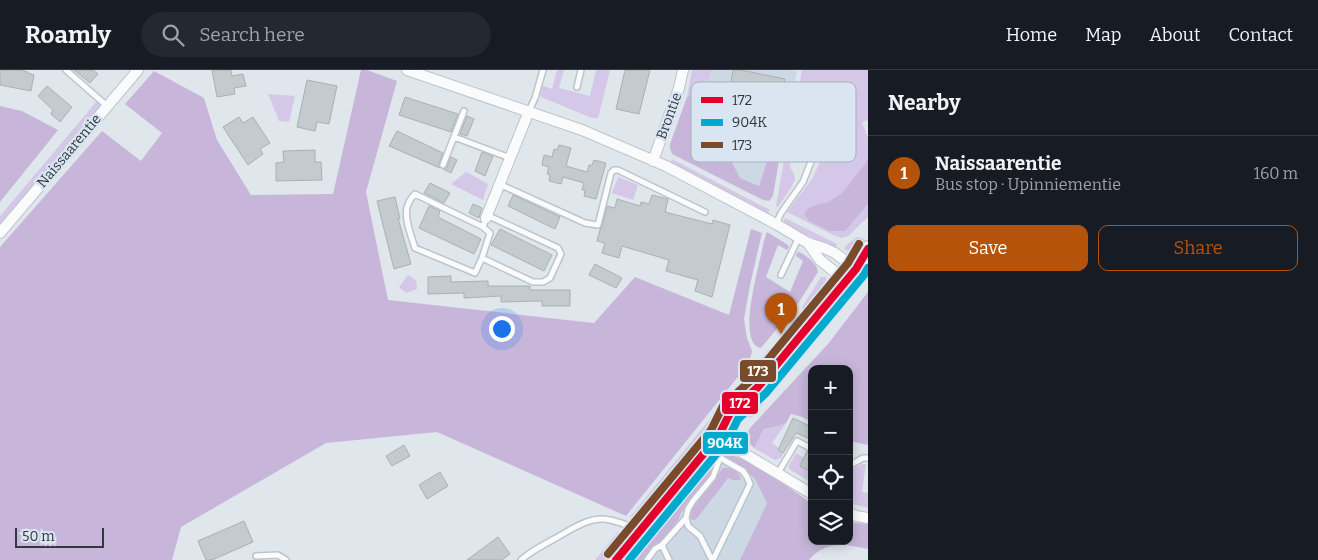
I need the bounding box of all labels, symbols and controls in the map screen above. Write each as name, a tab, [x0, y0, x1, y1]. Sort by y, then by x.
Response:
search box	[141, 12, 491, 57]
text: Roamly	[25, 21, 111, 49]
icon: search	[159, 21, 187, 49]
text: Search here	[199, 23, 305, 46]
text: Home	[1006, 24, 1057, 46]
text: Map	[1085, 24, 1121, 46]
text: About	[1149, 24, 1200, 46]
text: Contact	[1228, 24, 1293, 46]
legend	[691, 82, 856, 162]
street label: Brontie	[653, 90, 685, 142]
text: Nearby	[888, 90, 961, 116]
text: 172	[732, 92, 752, 109]
street label: Naissaarentie	[33, 111, 105, 191]
text: 904K	[732, 114, 767, 131]
text: 173	[732, 137, 752, 154]
text: Naissaarentie	[935, 152, 1061, 175]
text: 1	[901, 164, 907, 183]
text: 160 m	[1253, 164, 1298, 183]
text: Bus stop · Upinniementie	[935, 175, 1121, 194]
button: Save	[888, 225, 1088, 271]
button: Share	[1098, 225, 1298, 271]
pin: 1	[765, 293, 797, 334]
your location	[489, 316, 515, 342]
line badge: 173	[739, 359, 777, 383]
text: 173	[747, 363, 769, 380]
map controls	[808, 365, 853, 545]
button: +	[808, 365, 853, 410]
line badge: 172	[721, 391, 759, 415]
text: 172	[729, 395, 751, 412]
button: −	[808, 410, 853, 455]
line badge: 904K	[702, 431, 749, 455]
text: 904K	[707, 435, 743, 452]
button: locate	[808, 455, 853, 500]
button: layers	[808, 500, 853, 545]
scale bar	[15, 525, 104, 548]
text: 50 m	[22, 528, 55, 545]

